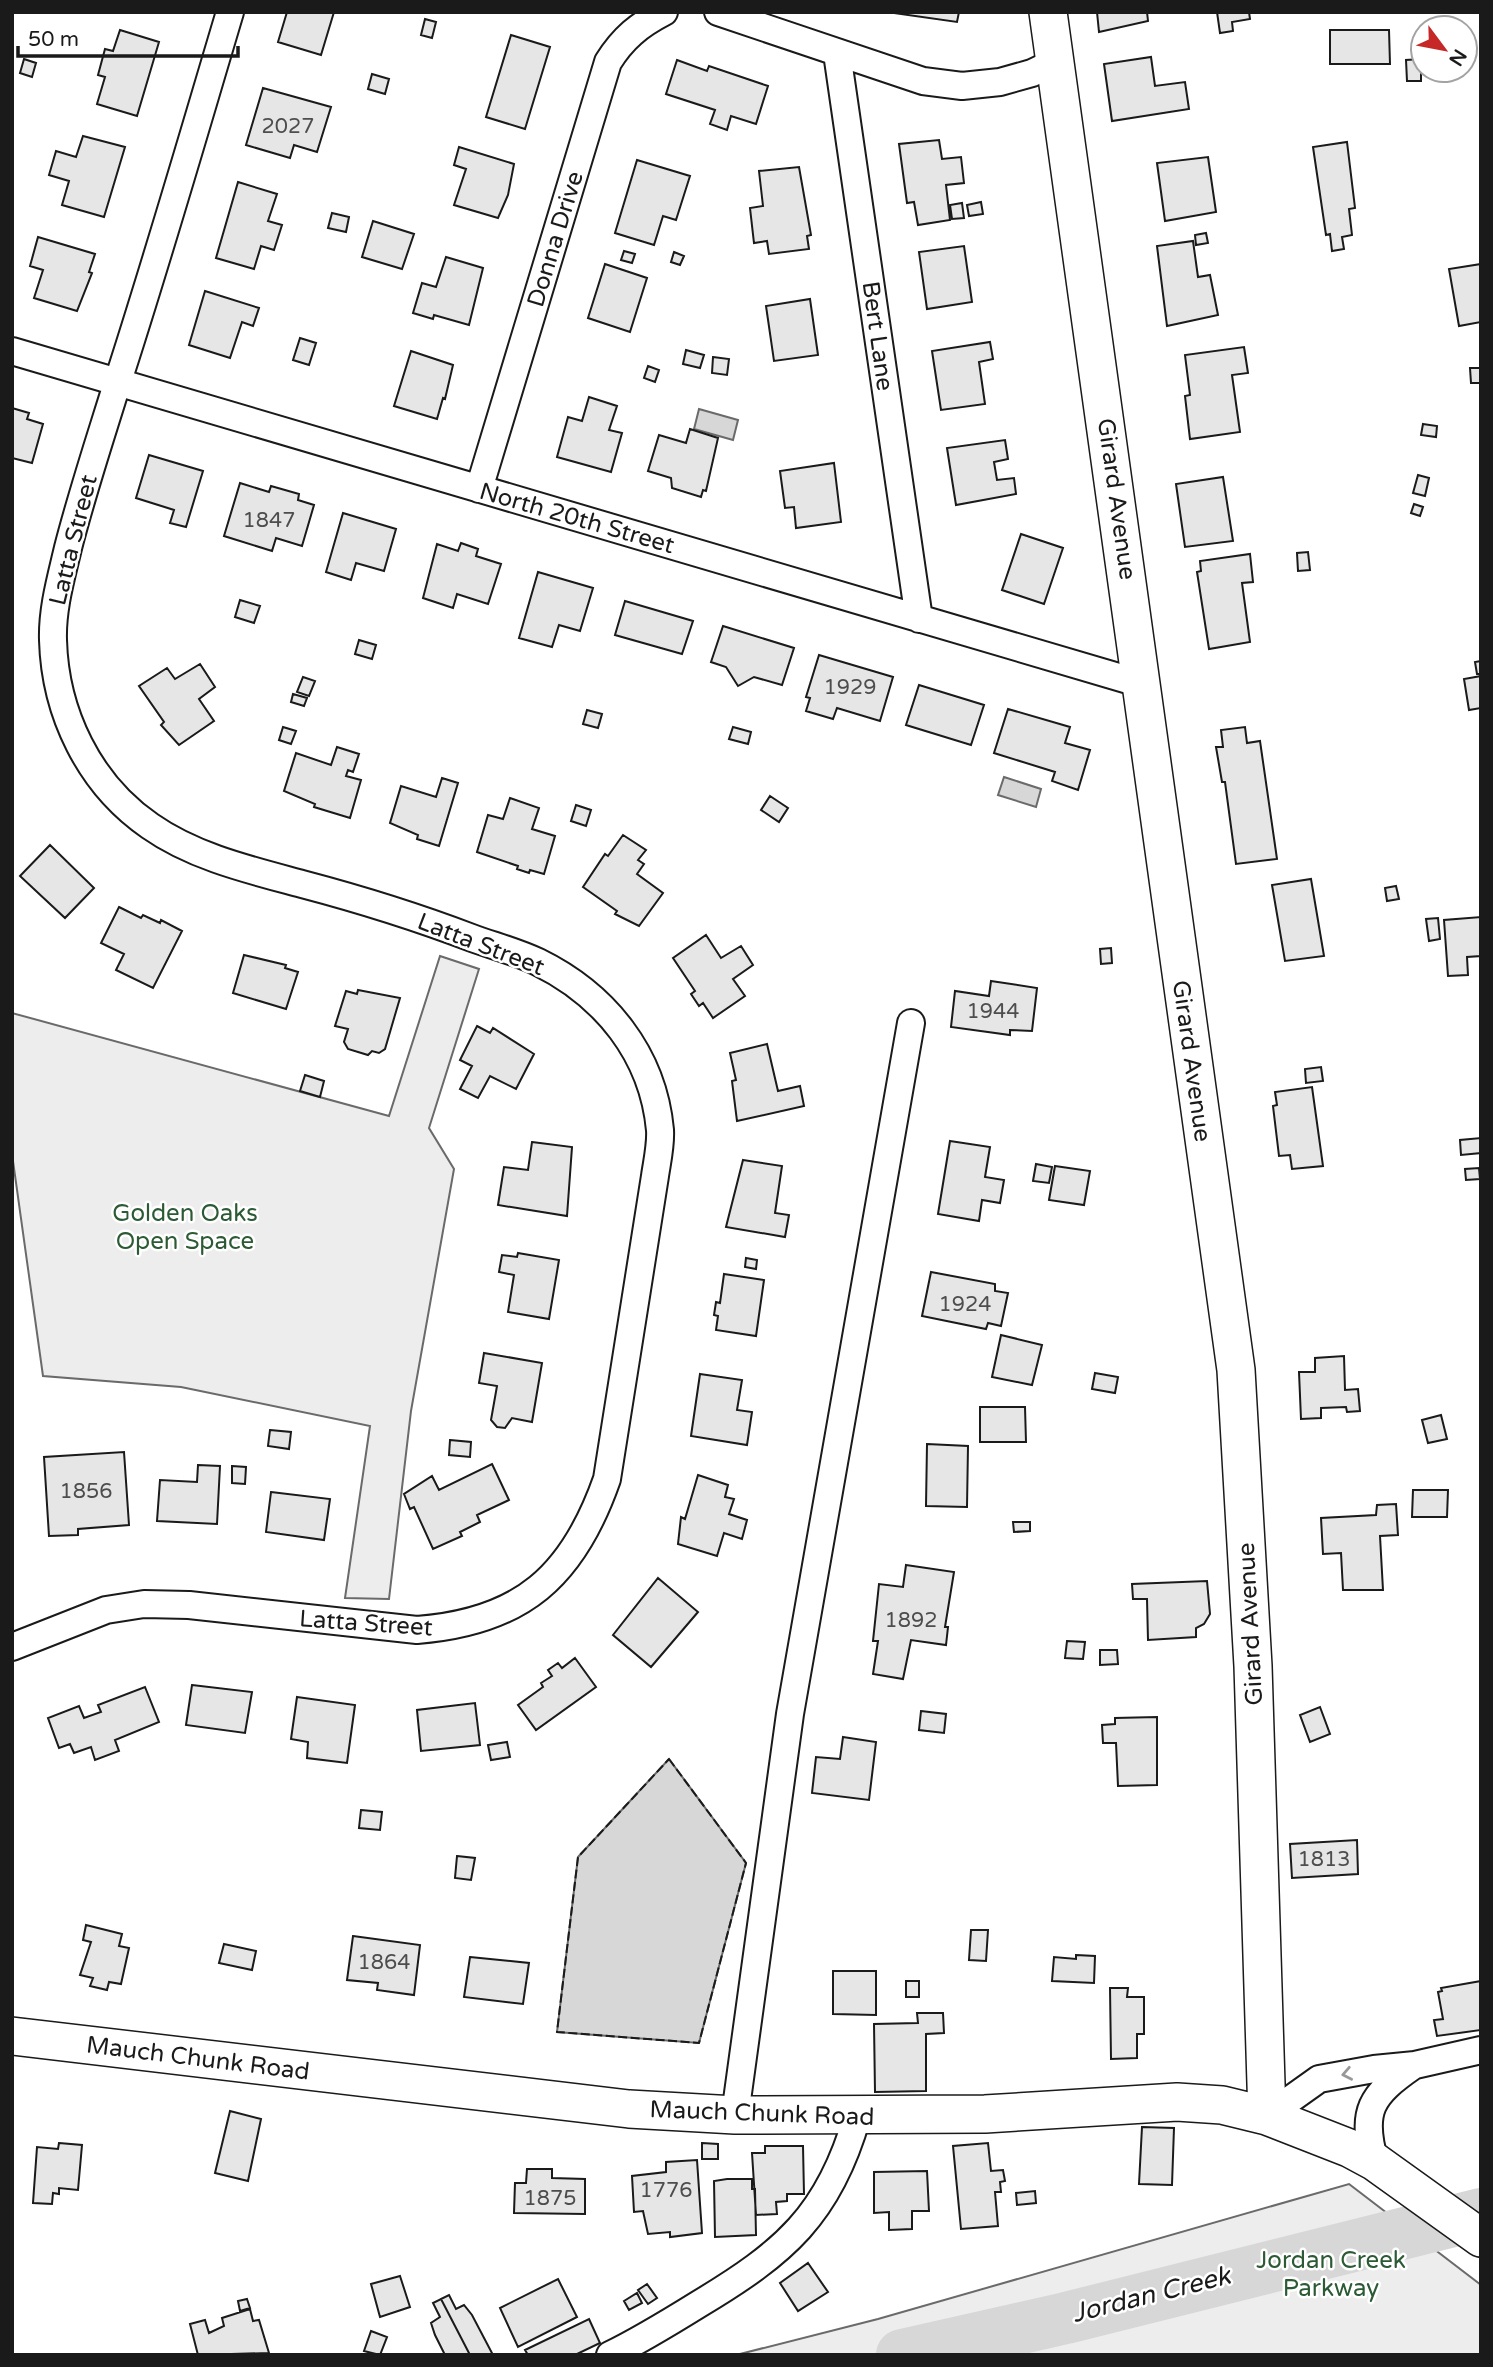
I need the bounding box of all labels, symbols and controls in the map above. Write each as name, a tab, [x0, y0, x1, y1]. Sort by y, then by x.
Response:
scale bar	[18, 14, 238, 58]
north arrow	[1409, 14, 1479, 84]
text: 50 m	[28, 27, 79, 52]
text: N	[1444, 45, 1471, 70]
house number: 2027	[262, 114, 314, 139]
street label: Donna Drive	[521, 168, 590, 310]
street label: Bert Lane	[855, 279, 900, 393]
street label: Girard Avenue	[1091, 416, 1142, 582]
street label: Latta Street	[43, 472, 104, 608]
street label: North 20th Street	[476, 477, 678, 560]
house number: 1847	[243, 508, 295, 533]
house number: 1929	[824, 675, 876, 700]
street label: Latta Street	[413, 907, 548, 982]
street label: Girard Avenue	[1166, 978, 1217, 1144]
house number: 1944	[967, 999, 1019, 1024]
park label: Golden Oaks Open Space	[112, 1199, 258, 1256]
house number: 1924	[939, 1292, 991, 1317]
house number: 1856	[60, 1479, 112, 1504]
street label: Girard Avenue	[1232, 1542, 1269, 1706]
street label: Latta Street	[298, 1604, 434, 1643]
house number: 1892	[885, 1608, 937, 1633]
house number: 1813	[1298, 1847, 1350, 1872]
house number: 1864	[358, 1950, 410, 1975]
street label: Mauch Chunk Road	[85, 2030, 311, 2087]
one-way arrow	[1341, 2065, 1353, 2080]
street label: Mauch Chunk Road	[649, 2095, 875, 2132]
house number: 1776	[640, 2178, 692, 2203]
house number: 1875	[524, 2186, 576, 2211]
park label: Jordan Creek Parkway	[1256, 2246, 1406, 2303]
water label: Jordan Creek	[1069, 2259, 1235, 2329]

